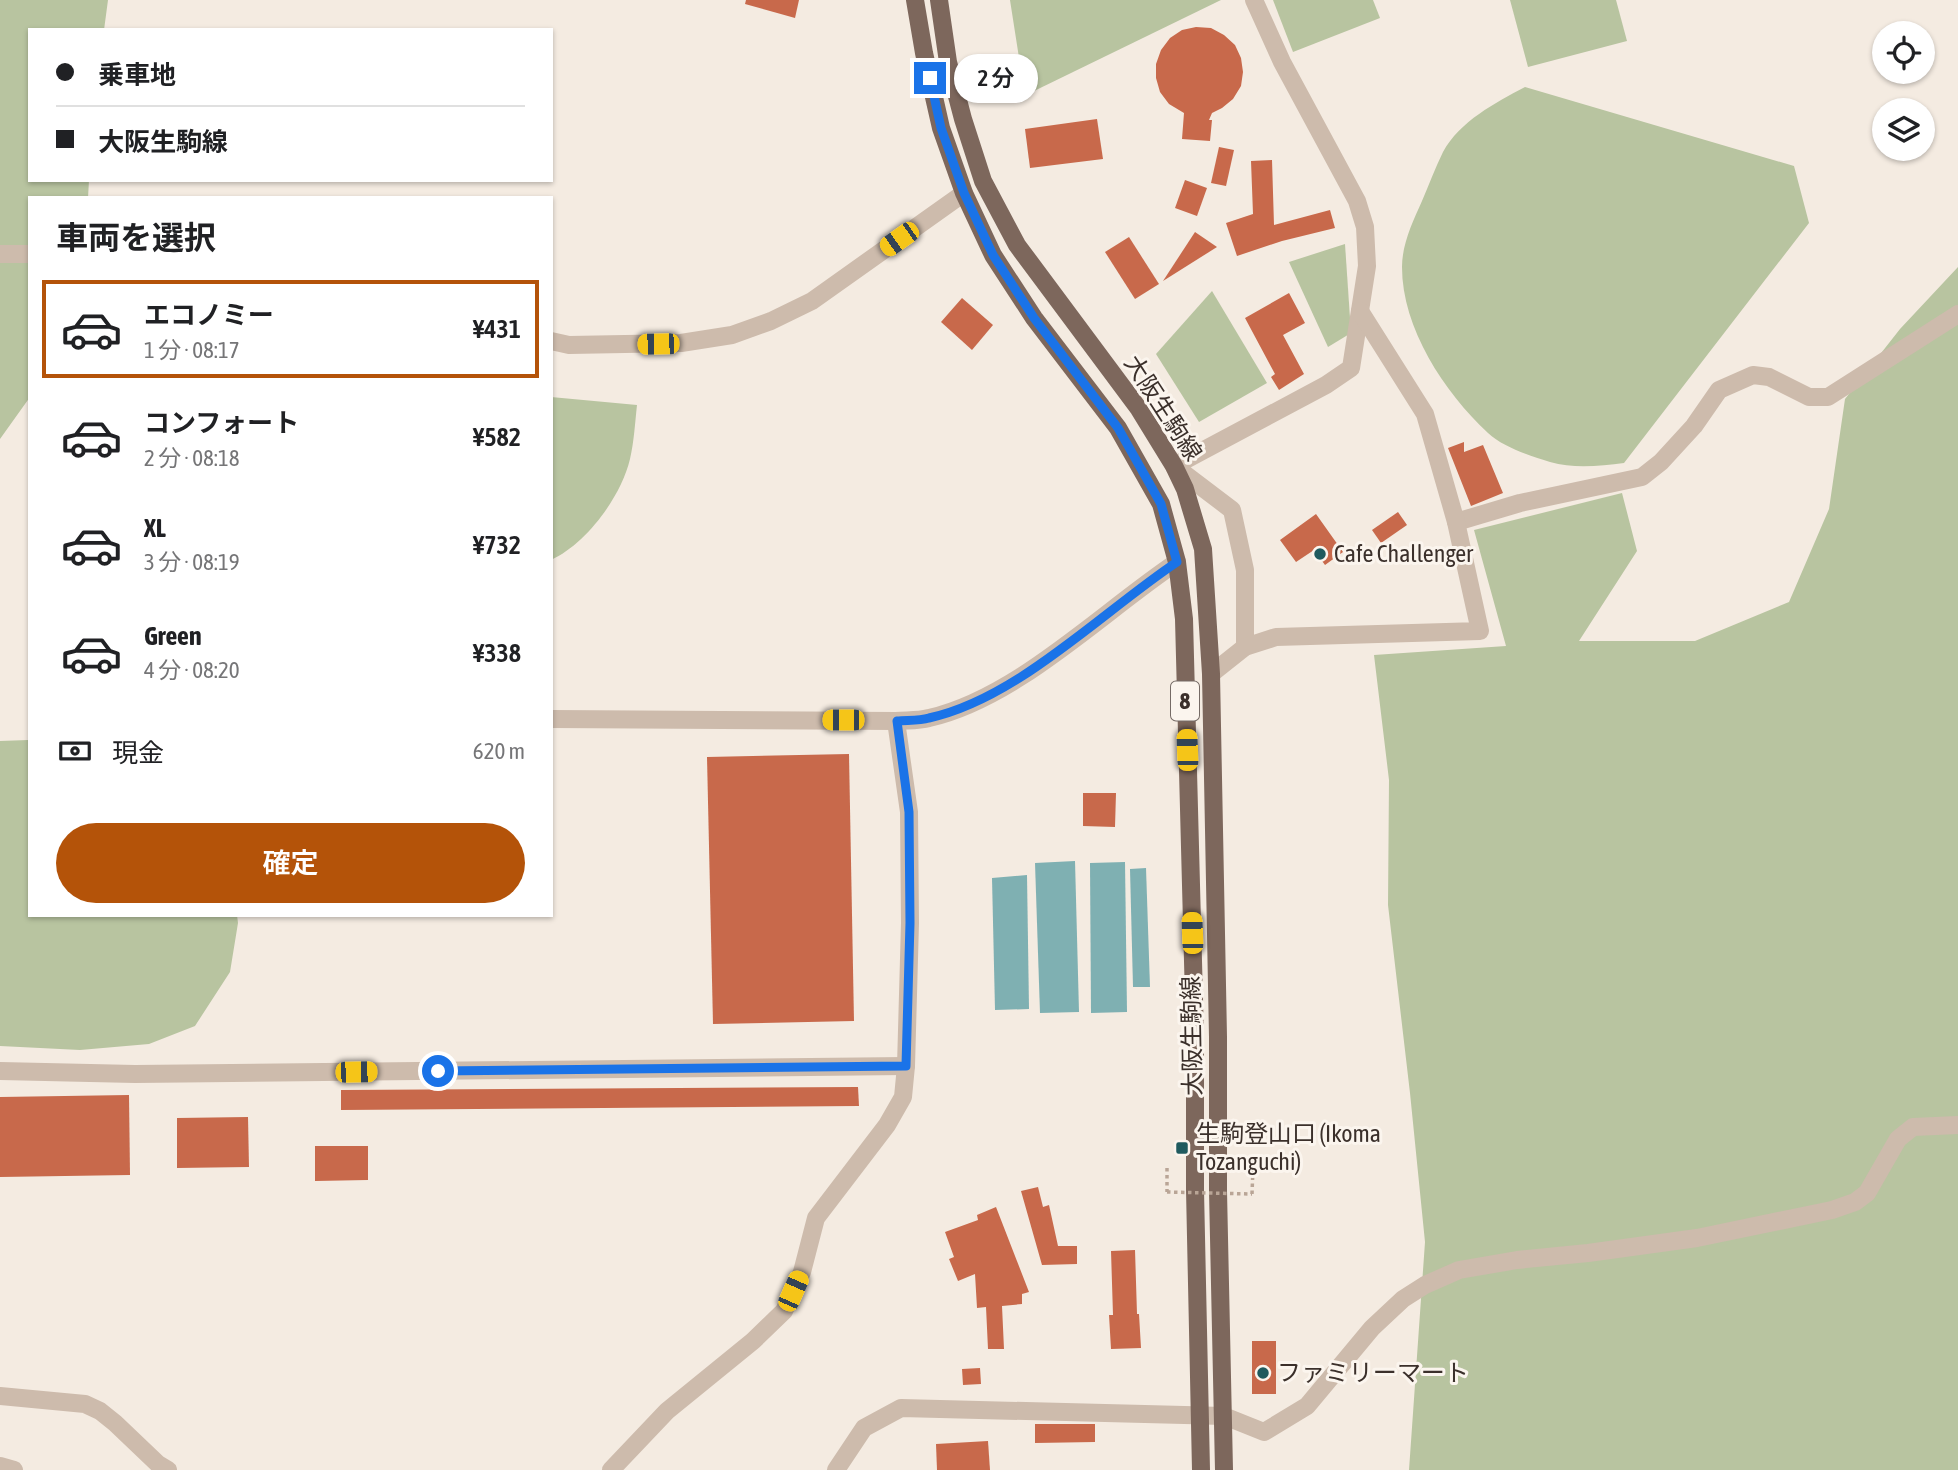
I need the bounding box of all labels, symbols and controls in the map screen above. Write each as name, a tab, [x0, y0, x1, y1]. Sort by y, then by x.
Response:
map controls	[1872, 21, 1935, 161]
button: locate	[1872, 21, 1935, 84]
callout: 2 分	[954, 54, 1038, 102]
text: 乗車地	[98, 60, 176, 90]
route end	[914, 62, 946, 94]
text: 2 分	[978, 65, 1014, 91]
button: layers	[1872, 98, 1935, 161]
text: 大阪生駒線	[98, 127, 228, 157]
car	[876, 218, 923, 260]
text: 車両を選択	[56, 219, 216, 256]
icon: car	[60, 298, 123, 361]
text: エコノミー	[144, 300, 274, 330]
text: ¥431	[473, 314, 521, 344]
car	[637, 333, 680, 355]
text: 1 分 · 08:17	[144, 337, 240, 363]
street label: 大阪生駒線	[1119, 350, 1207, 465]
icon: car	[60, 406, 123, 469]
text: コンフォート	[144, 408, 299, 438]
text: ¥582	[473, 422, 521, 452]
text: 2 分 · 08:18	[144, 445, 240, 471]
text: XL	[144, 513, 166, 543]
icon: car	[60, 514, 123, 577]
text: ¥732	[473, 530, 521, 560]
place label: Cafe Challenger	[1334, 540, 1474, 567]
marker: Cafe Challenger	[1312, 546, 1328, 562]
text: 3 分 · 08:19	[144, 549, 240, 575]
text: Green	[144, 621, 202, 651]
icon: car	[60, 622, 123, 685]
text: ¥338	[473, 638, 521, 668]
text: 4 分 · 08:20	[144, 657, 240, 683]
road number: 8	[1171, 681, 1199, 720]
car	[823, 710, 865, 731]
car	[1176, 729, 1199, 771]
icon: cash	[56, 732, 94, 770]
text: 現金	[112, 738, 164, 768]
text: 620 m	[473, 738, 525, 764]
button: 確定	[56, 823, 525, 903]
car	[1181, 912, 1204, 954]
street label: 大阪生駒線	[1177, 976, 1206, 1096]
route start	[422, 1055, 454, 1087]
car	[335, 1061, 378, 1083]
place label: 生駒登山口 (Ikoma Tozanguchi)	[1196, 1120, 1381, 1175]
marker: 生駒登山口 (Ikoma Tozanguchi)	[1174, 1140, 1190, 1156]
car	[775, 1268, 812, 1314]
place label: ファミリーマート	[1277, 1359, 1469, 1386]
marker: ファミリーマート	[1255, 1365, 1271, 1381]

